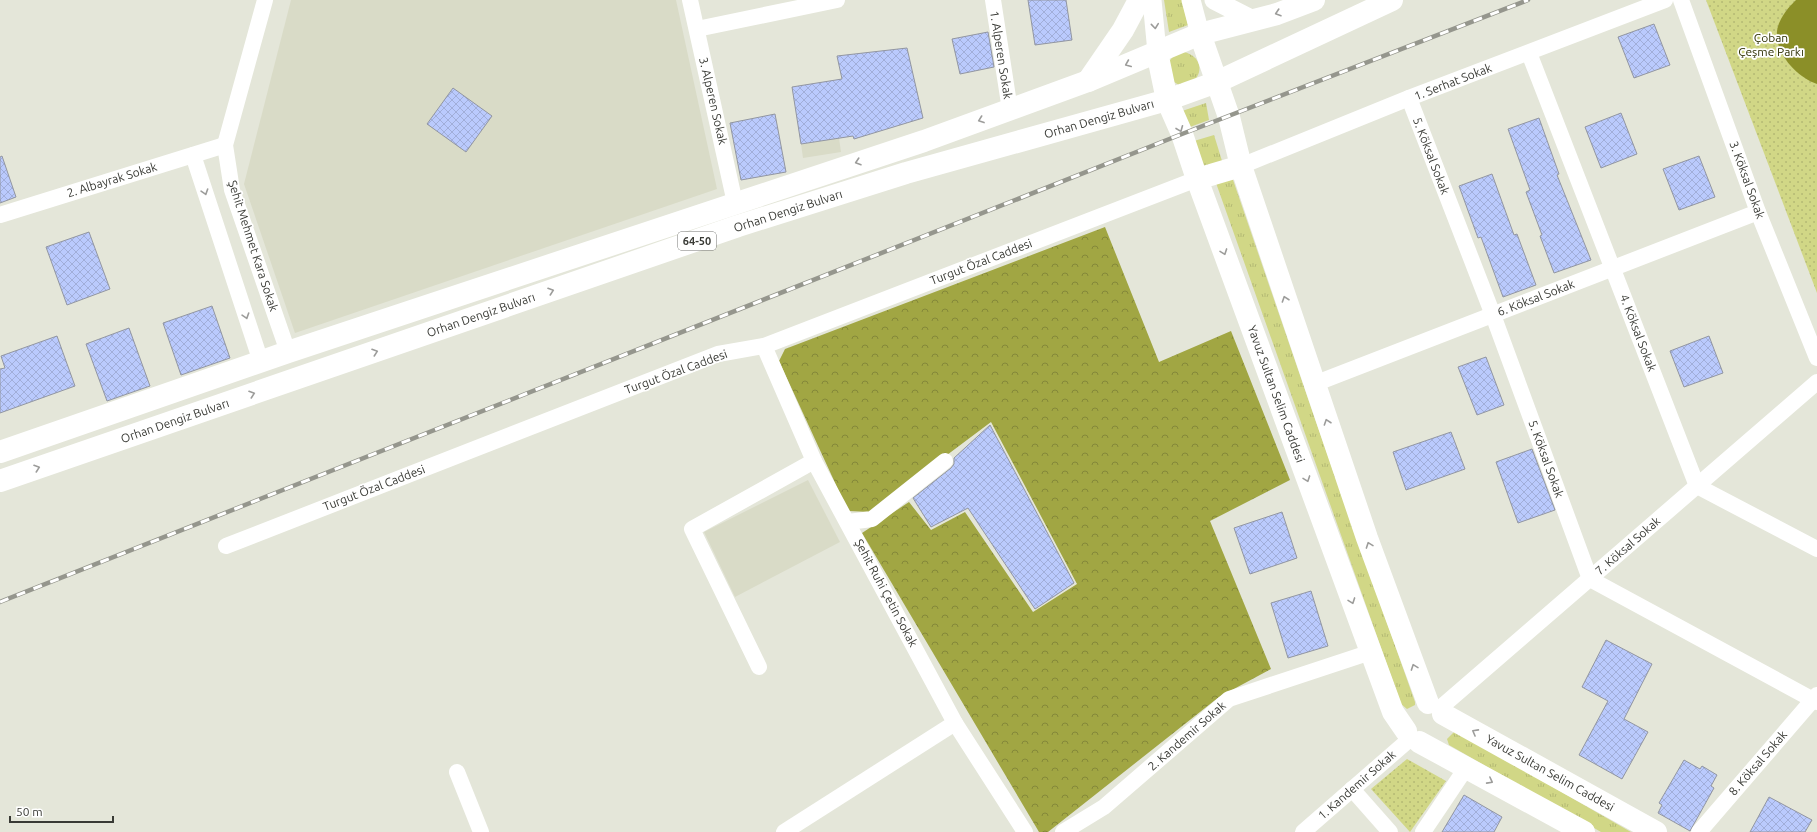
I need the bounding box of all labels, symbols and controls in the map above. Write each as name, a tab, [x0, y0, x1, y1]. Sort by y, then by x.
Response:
one-way arrow	[1274, 8, 1281, 17]
street label: 1. Alperen Sokak	[988, 10, 1015, 100]
one-way arrow	[1150, 23, 1159, 29]
park label: Çoban Çeşme Parkı	[1738, 31, 1804, 58]
street label: 3. Alperen Sokak	[697, 56, 730, 146]
one-way arrow	[1125, 59, 1133, 67]
street label: 1. Serhat Sokak	[1412, 61, 1493, 102]
street label: Orhan Dengiz Bulvarı	[1042, 97, 1155, 140]
one-way arrow	[977, 115, 984, 124]
street label: 5. Köksal Sokak	[1411, 115, 1452, 196]
one-way arrow	[1175, 126, 1183, 133]
street label: 3. Köksal Sokak	[1727, 139, 1768, 220]
one-way arrow	[854, 158, 861, 166]
street label: 2. Albayrak Sokak	[65, 160, 158, 199]
street label: Şehit Mehmet Kara Sokak	[226, 179, 281, 313]
street label: Orhan Dengiz Bulvarı	[732, 187, 844, 234]
one-way arrow	[200, 188, 209, 195]
road number: 64-50	[678, 232, 716, 250]
street label: Turgut Özal Caddesi	[928, 236, 1034, 287]
one-way arrow	[1219, 248, 1227, 255]
street label: 6. Köksal Sokak	[1495, 277, 1576, 318]
one-way arrow	[548, 287, 555, 296]
street label: Orhan Dengiz Bulvarı	[425, 290, 537, 339]
street label: 4. Köksal Sokak	[1618, 292, 1659, 373]
one-way arrow	[1282, 295, 1290, 302]
one-way arrow	[241, 312, 250, 319]
street label: Yavuz Sultan Selim Caddesi	[1246, 324, 1307, 464]
street label: Turgut Özal Caddesi	[623, 347, 729, 396]
one-way arrow	[372, 348, 379, 356]
one-way arrow	[249, 390, 256, 399]
street label: Orhan Dengiz Bulvarı	[119, 396, 231, 445]
one-way arrow	[1323, 418, 1332, 425]
street label: 5. Köksal Sokak	[1526, 418, 1567, 499]
street label: Turgut Özal Caddesi	[321, 462, 427, 513]
one-way arrow	[33, 465, 40, 473]
one-way arrow	[1303, 475, 1311, 482]
street label: 7. Köksal Sokak	[1593, 514, 1663, 577]
street label: Şehit Ruhi Çetin Sokak	[853, 537, 920, 649]
one-way arrow	[1365, 541, 1374, 548]
one-way arrow	[1348, 597, 1356, 604]
one-way arrow	[1411, 663, 1419, 670]
street label: 2. Kandemir Sokak	[1145, 698, 1228, 773]
street label: 8. Köksal Sokak	[1726, 728, 1789, 798]
one-way arrow	[1472, 729, 1479, 736]
street label: Yavuz Sultan Selim Caddesi	[1484, 732, 1617, 813]
street label: 1. Kandemir Sokak	[1315, 747, 1398, 822]
one-way arrow	[1485, 776, 1493, 783]
scale bar	[10, 798, 113, 824]
text: 50 m	[16, 805, 43, 818]

